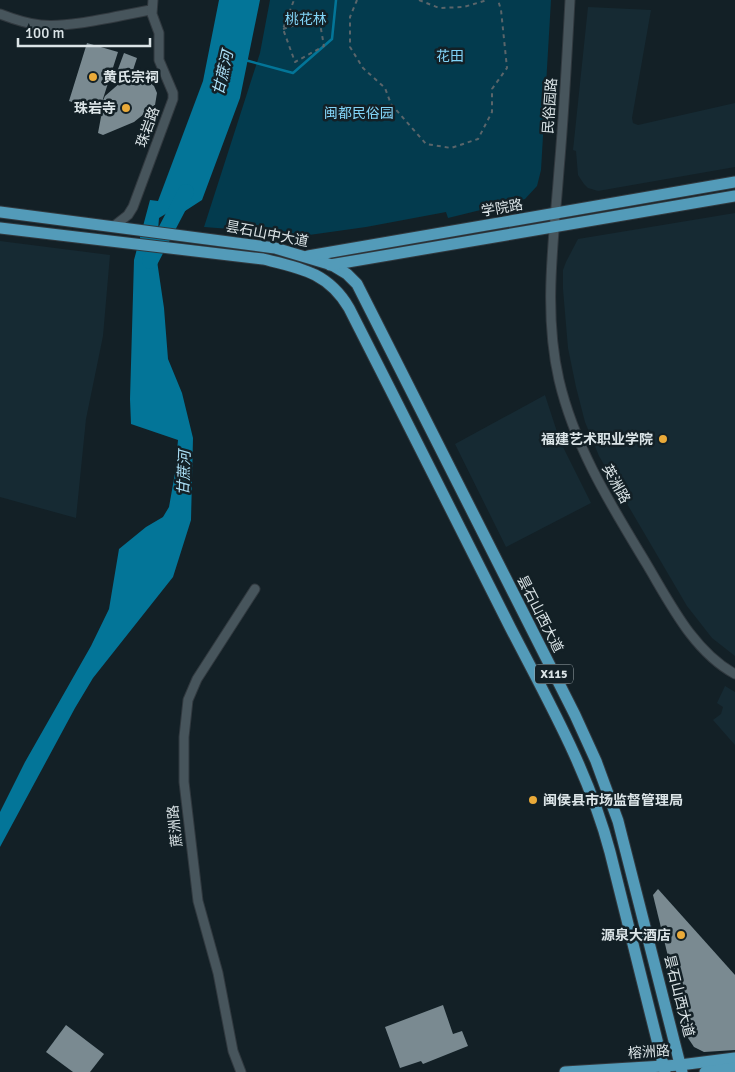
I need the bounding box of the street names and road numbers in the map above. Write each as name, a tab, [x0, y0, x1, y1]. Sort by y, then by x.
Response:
street label: 民俗园路	[540, 77, 560, 135]
street label: 珠岩路	[133, 104, 163, 150]
street label: 学院路	[480, 196, 524, 220]
street label: 昙石山中大道	[224, 218, 310, 250]
street label: 英洲路	[598, 462, 634, 506]
street label: 昙石山西大道	[513, 573, 567, 655]
road number: X115	[535, 664, 573, 684]
street label: 蔗洲路	[164, 804, 186, 848]
street label: 昙石山西大道	[661, 953, 697, 1039]
street label: 榕洲路	[627, 1042, 671, 1062]

